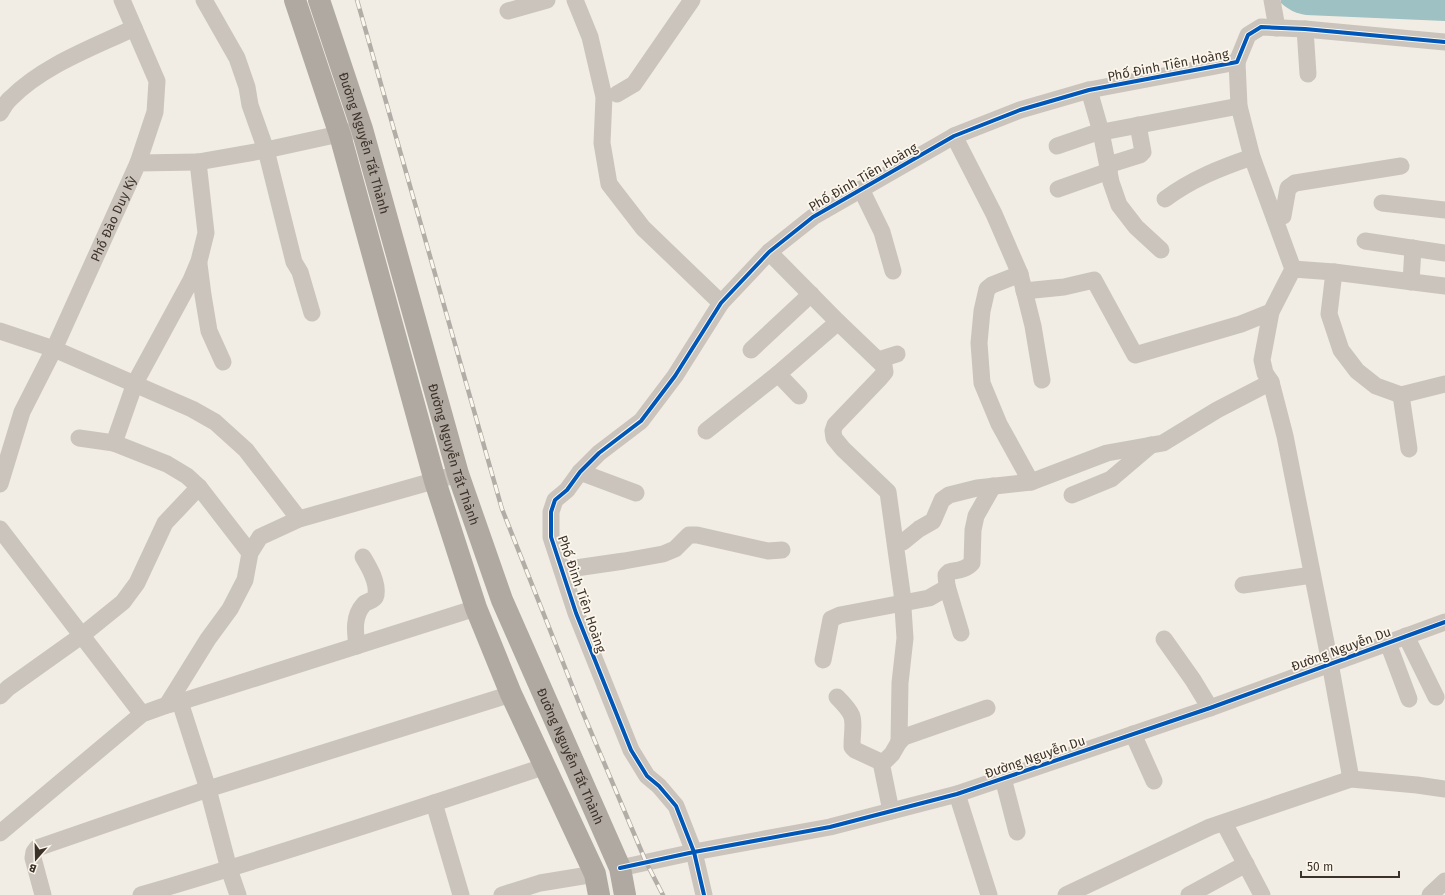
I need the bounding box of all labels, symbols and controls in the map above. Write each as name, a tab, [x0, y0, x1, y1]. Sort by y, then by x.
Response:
street label: Phố Đinh Tiên Hoàng	[1106, 46, 1230, 84]
street label: Đường Nguyễn Tất Thành	[336, 70, 393, 215]
street label: Phố Đinh Tiên Hoàng	[806, 140, 920, 214]
street label: Phố Đào Duy Kỳ	[87, 173, 139, 264]
street label: Đường Nguyễn Tất Thành	[426, 382, 483, 527]
street label: Phố Đinh Tiên Hoàng	[555, 533, 609, 655]
street label: Đường Nguyễn Du	[1289, 624, 1393, 674]
street label: Đường Nguyễn Tất Thành	[534, 686, 607, 826]
street label: Đường Nguyễn Du	[983, 733, 1087, 781]
north arrow	[16, 839, 56, 879]
scale bar	[1301, 853, 1399, 879]
text: 50 m	[1307, 860, 1333, 874]
text: B	[27, 861, 38, 875]

